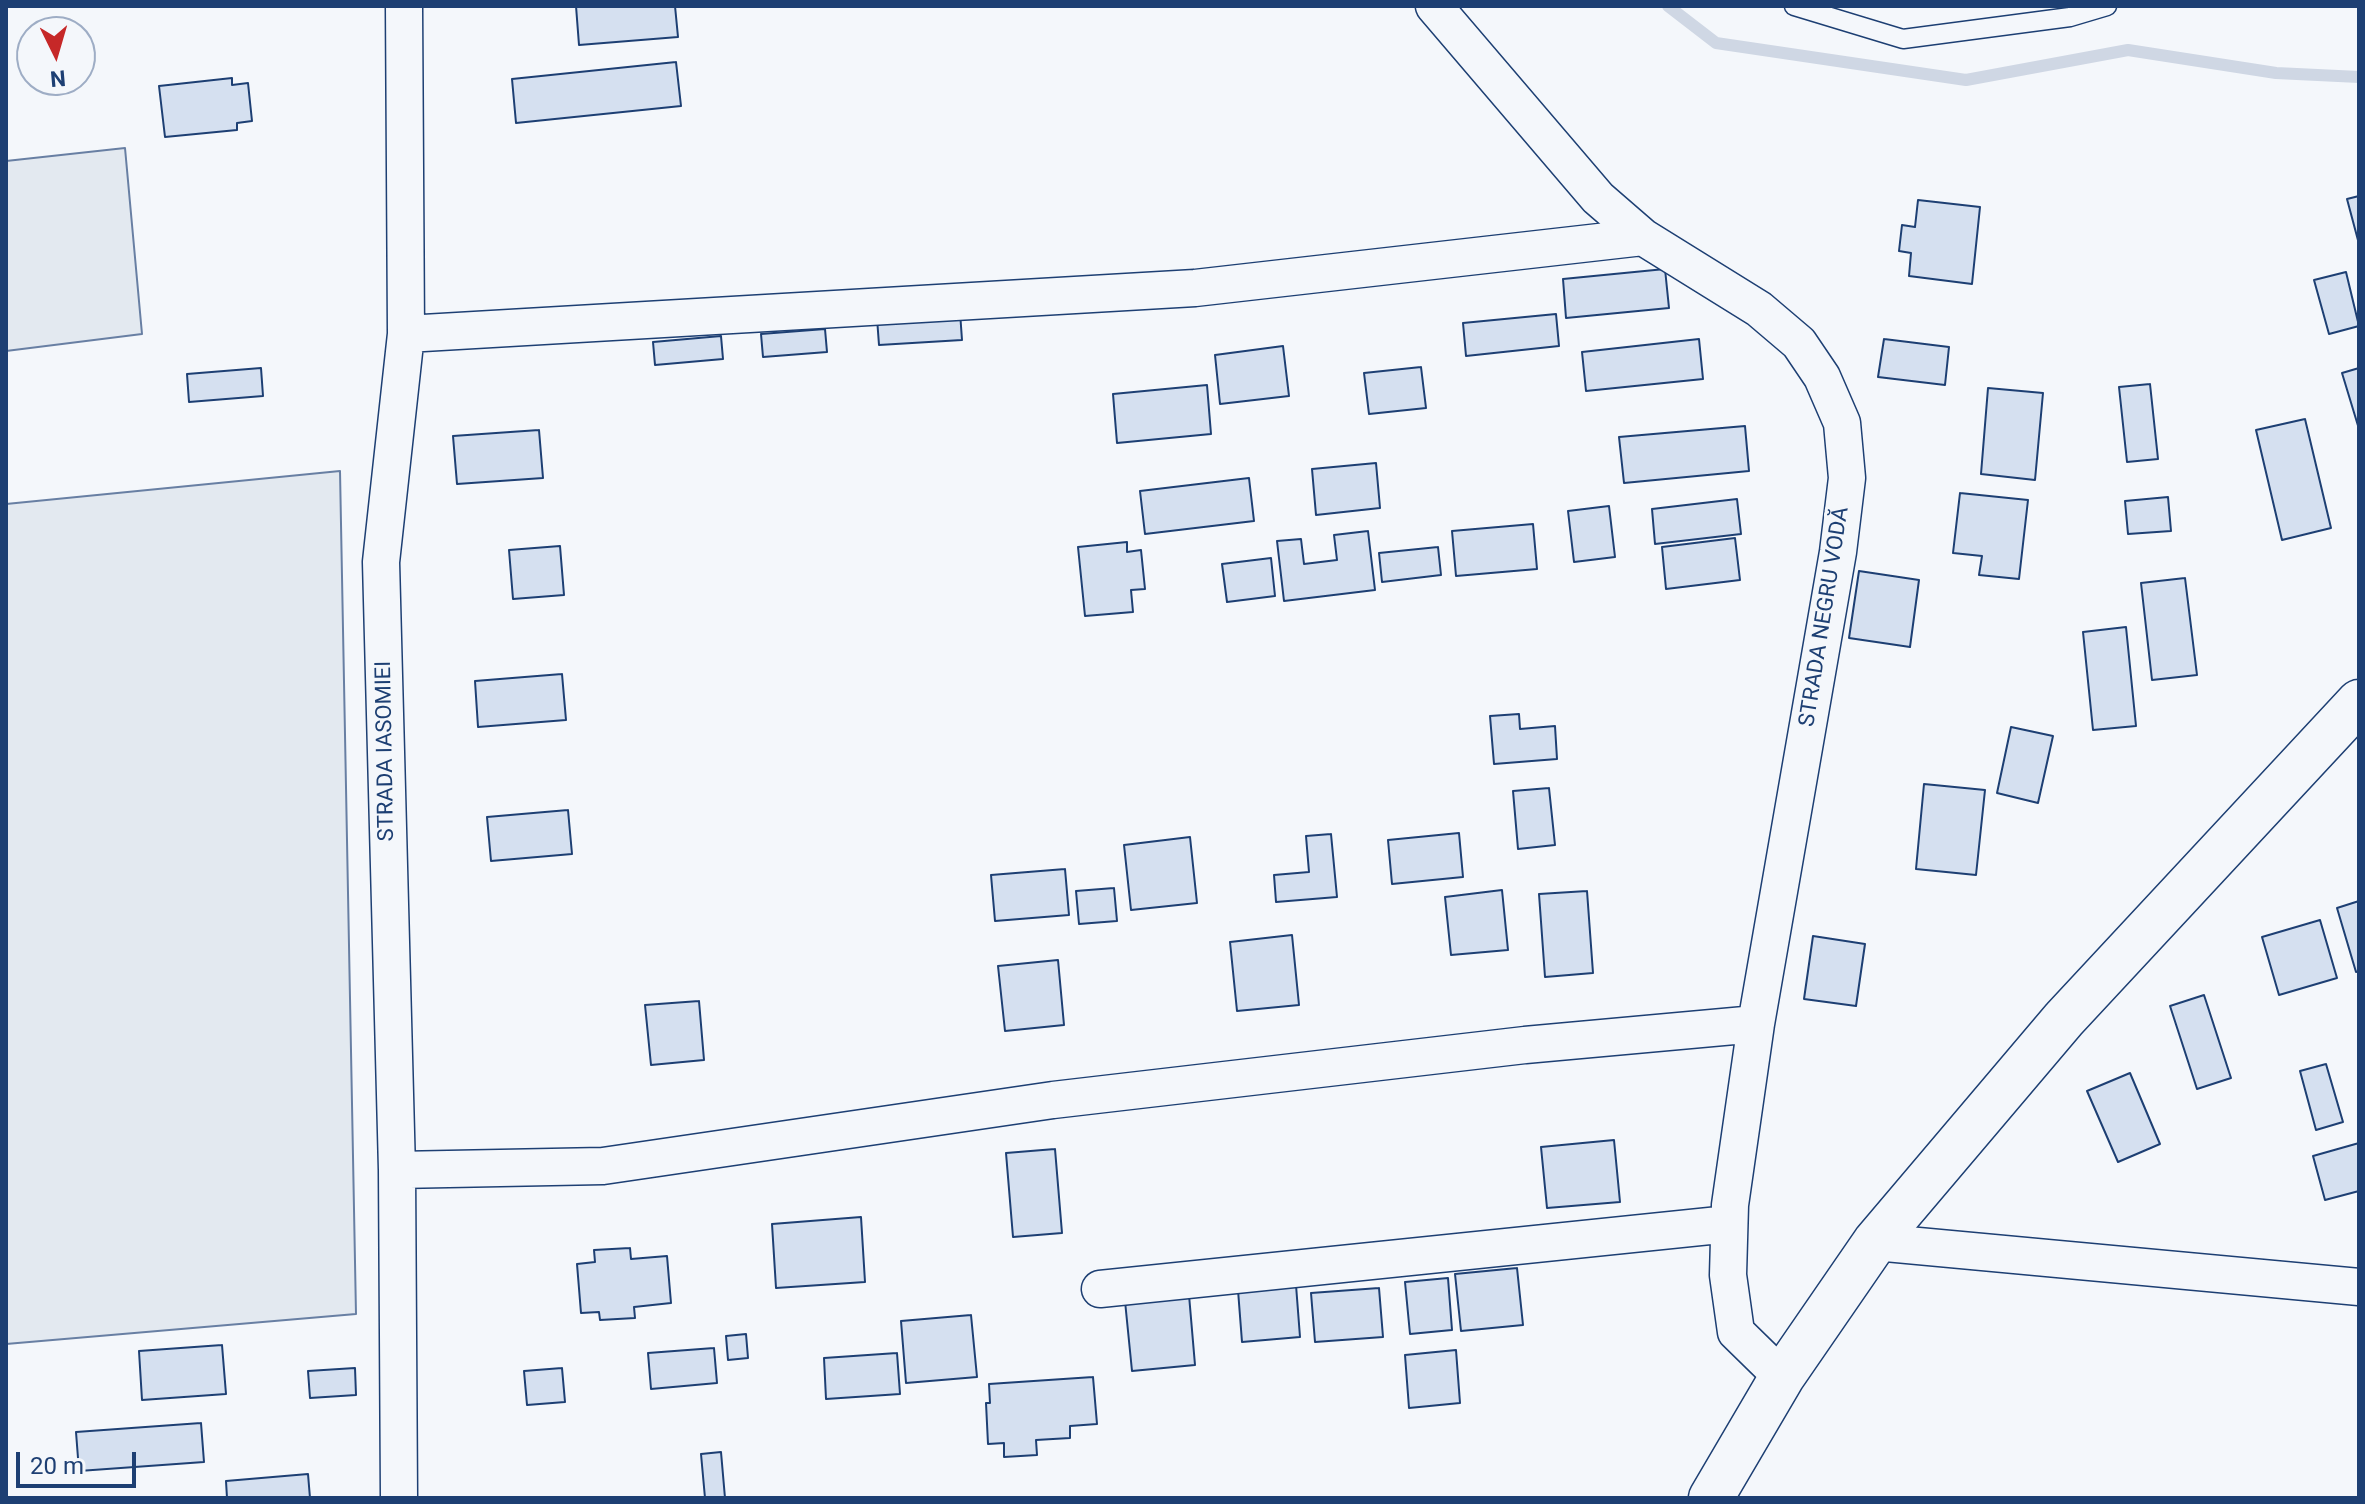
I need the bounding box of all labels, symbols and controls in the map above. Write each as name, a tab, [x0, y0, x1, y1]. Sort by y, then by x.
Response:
north arrow	[16, 16, 96, 96]
text: N	[49, 65, 67, 92]
street label: STRADA NEGRU VODĂ	[1795, 505, 1855, 729]
street label: STRADA IASOMIEI	[371, 661, 401, 841]
scale bar	[20, 1436, 140, 1486]
text: 20 m	[30, 1452, 84, 1480]

